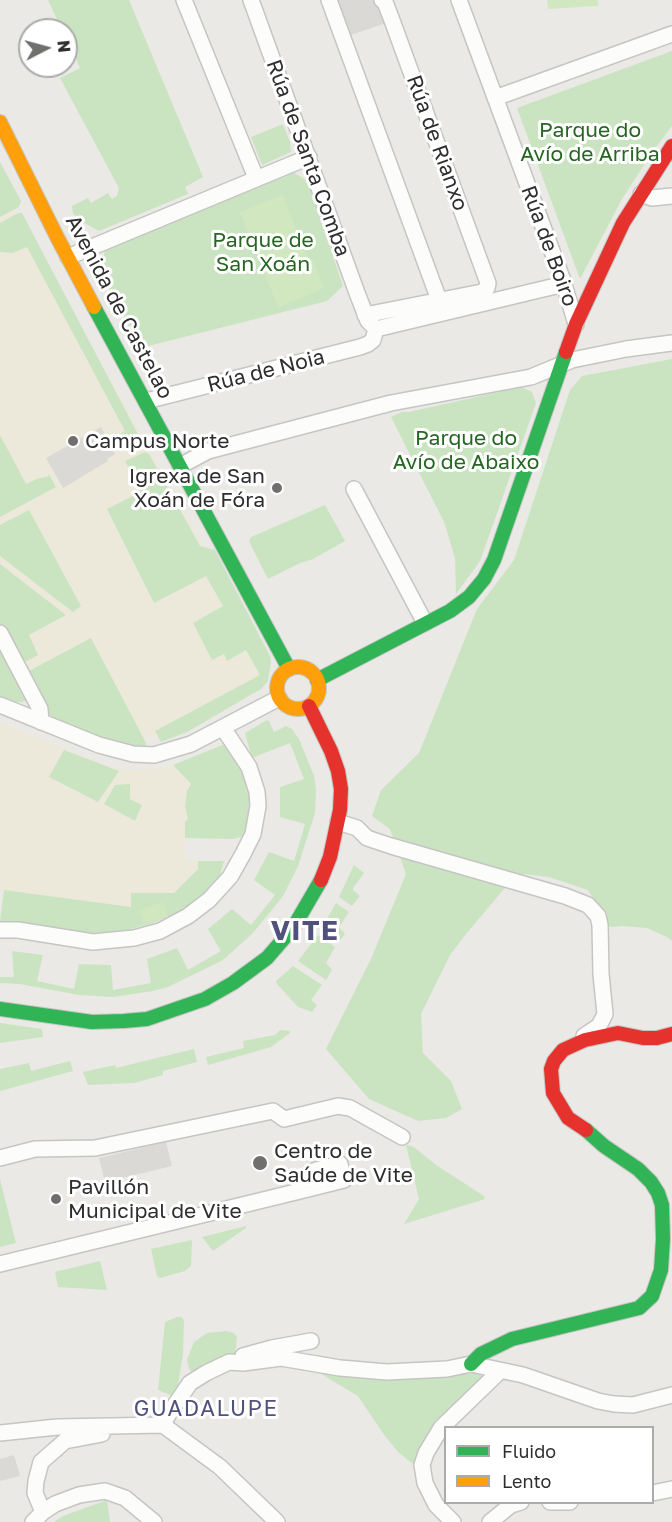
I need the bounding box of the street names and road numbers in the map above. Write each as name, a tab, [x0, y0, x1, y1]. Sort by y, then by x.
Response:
street label: Rúa de Santa Comba	[261, 56, 355, 260]
street label: Rúa de Rianxo	[401, 72, 473, 214]
street label: Rúa de Boiro	[515, 182, 583, 310]
street label: Avenida de Castelao	[60, 211, 178, 403]
street label: Rúa de Noia	[205, 344, 327, 398]

